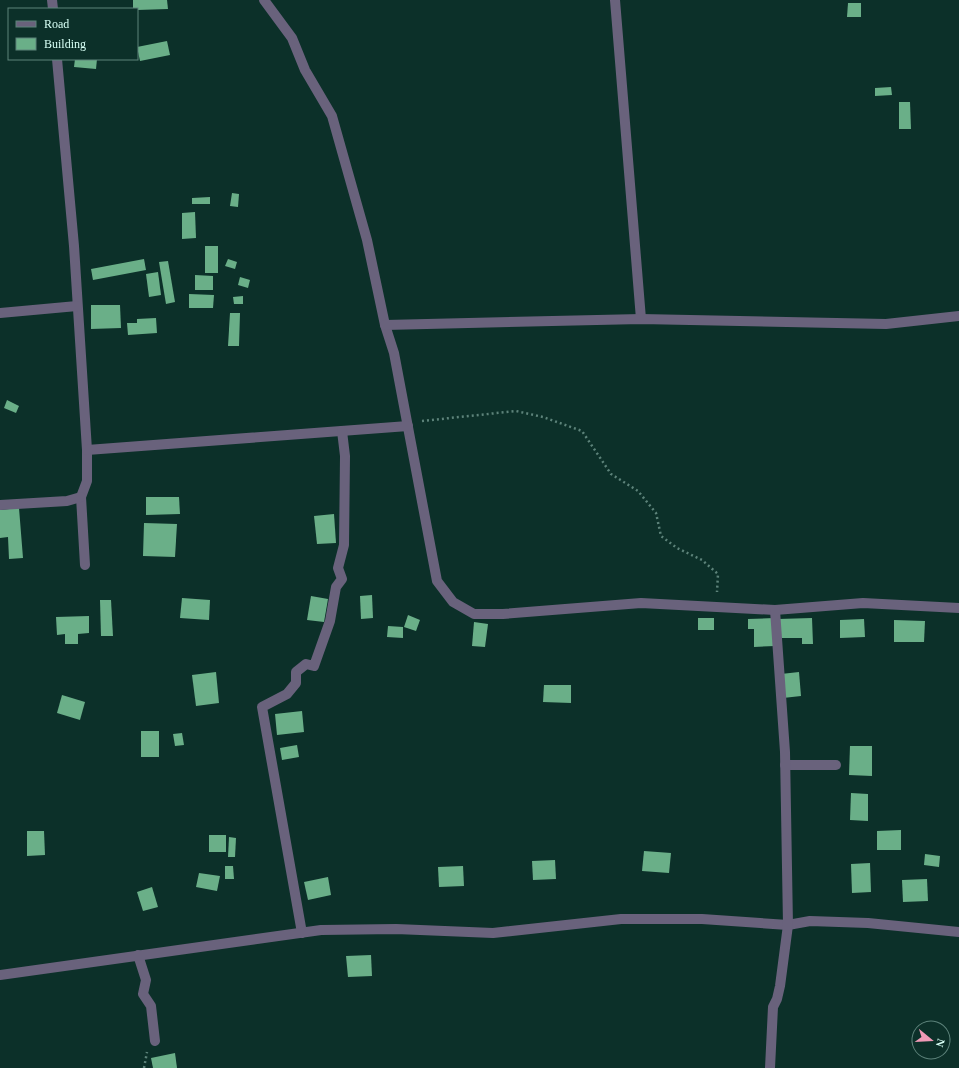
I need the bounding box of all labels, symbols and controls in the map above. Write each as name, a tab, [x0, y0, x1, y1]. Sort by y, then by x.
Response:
legend	[8, 8, 138, 60]
text: Road	[44, 17, 69, 31]
text: Building	[44, 37, 86, 51]
north arrow	[911, 1020, 951, 1060]
text: N	[934, 1037, 947, 1049]

